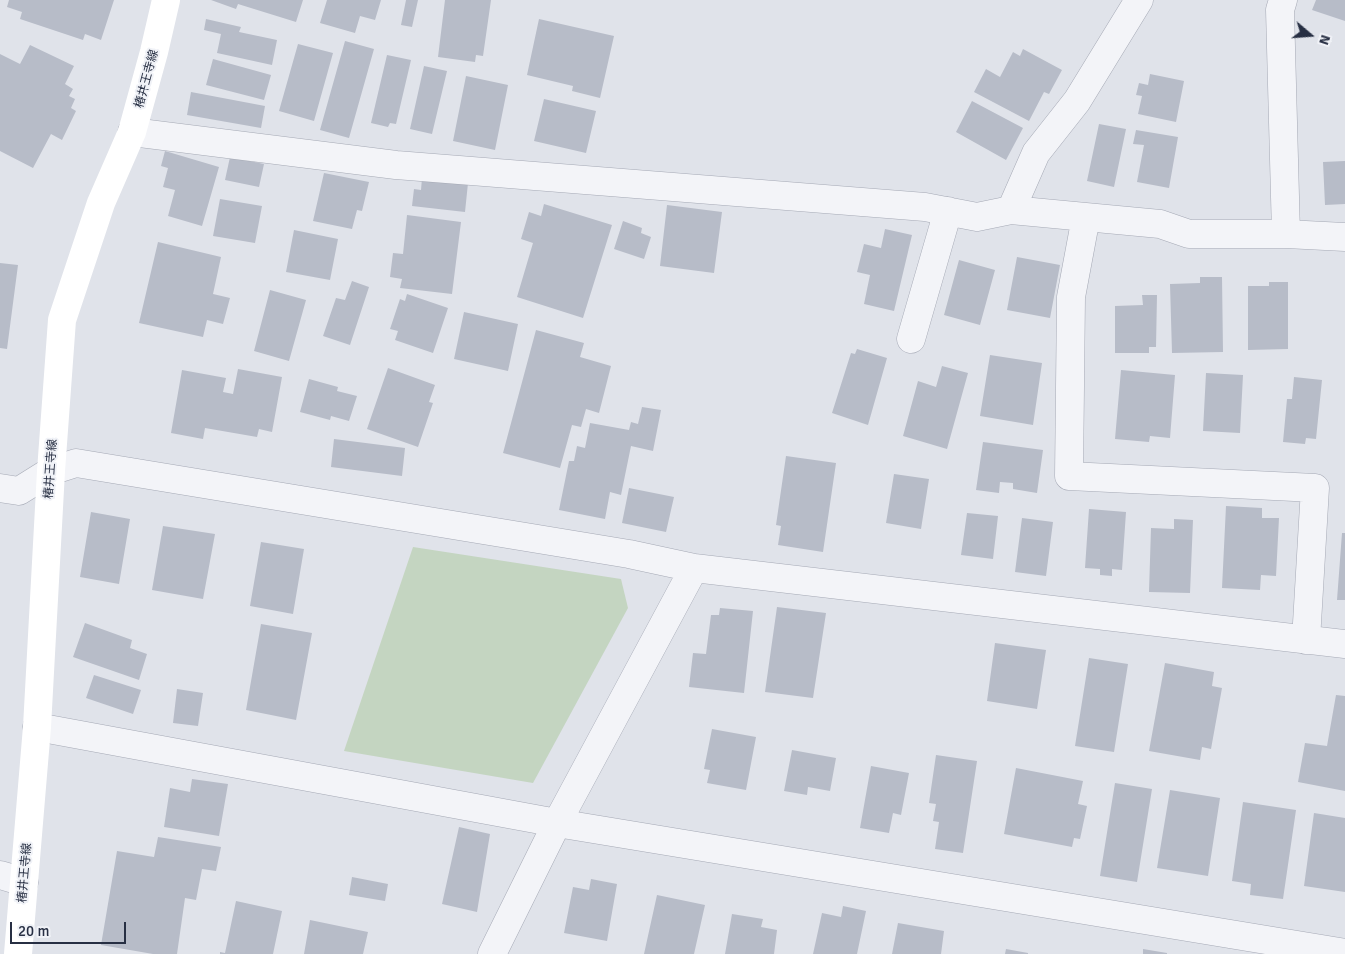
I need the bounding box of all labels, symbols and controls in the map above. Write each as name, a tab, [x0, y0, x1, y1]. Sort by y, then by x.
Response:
north arrow	[1285, 10, 1335, 60]
text: N	[1315, 33, 1334, 47]
street label: 椿井王寺線	[132, 48, 162, 110]
street label: 椿井王寺線	[42, 439, 60, 499]
street label: 椿井王寺線	[15, 842, 35, 904]
scale bar	[12, 912, 129, 944]
text: 20 m	[18, 922, 49, 940]

